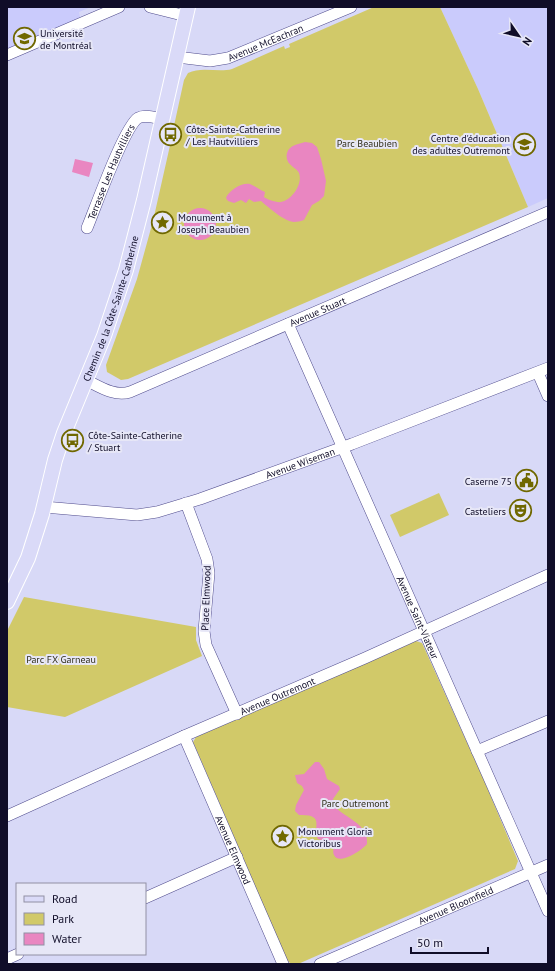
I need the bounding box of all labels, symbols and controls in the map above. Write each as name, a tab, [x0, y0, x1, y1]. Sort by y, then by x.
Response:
north arrow	[499, 16, 539, 56]
street label: Avenue McEachran	[226, 21, 305, 64]
school or university icon: Université de Montréal	[12, 26, 38, 52]
place label: Université de Montréal	[40, 27, 92, 52]
text: N	[519, 35, 535, 49]
street label: Terrasse Les Hautvilliers	[84, 121, 137, 222]
bus stop icon: Côte-Sainte-Catherine / Les Hautvilliers	[158, 122, 184, 148]
place label: Côte-Sainte-Catherine / Les Hautvilliers	[185, 123, 280, 148]
school or university icon: Centre d'éducation des adultes Outremont	[512, 131, 538, 157]
place label: Centre d'éducation des adultes Outremont	[412, 132, 511, 157]
park label: Parc Beaubien	[337, 137, 397, 150]
place icon: Monument à Joseph Beaubien	[150, 210, 176, 236]
place label: Monument à Joseph Beaubien	[177, 211, 249, 236]
street label: Chemin de la Côte-Sainte-Catherine	[79, 234, 141, 383]
street label: Avenue Stuart	[287, 293, 348, 329]
bus stop icon: Côte-Sainte-Catherine / Stuart	[60, 428, 86, 454]
place label: Côte-Sainte-Catherine / Stuart	[87, 429, 182, 454]
street label: Avenue Wiseman	[264, 444, 337, 481]
public building icon: Caserne 75	[514, 468, 540, 494]
place label: Caserne 75	[465, 475, 512, 488]
theatre icon: Casteliers	[508, 498, 534, 524]
place label: Casteliers	[465, 505, 506, 518]
street label: Place Elmwood	[198, 565, 214, 631]
street label: Avenue Saint-Viateur	[394, 574, 442, 662]
park label: Parc FX Garneau	[26, 653, 96, 666]
street label: Avenue Outremont	[238, 674, 318, 718]
park label: Parc Outremont	[322, 797, 389, 810]
street label: Avenue Elmwood	[213, 813, 254, 886]
place icon: Monument Gloria Victoribus	[270, 824, 296, 850]
place label: Monument Gloria Victoribus	[297, 825, 372, 850]
legend	[16, 883, 146, 955]
street label: Avenue Bloomfield	[416, 883, 495, 927]
text: Road	[52, 891, 77, 906]
text: Park	[52, 911, 74, 926]
scale bar	[411, 929, 488, 955]
text: Water	[52, 931, 82, 946]
text: 50 m	[417, 935, 443, 950]

